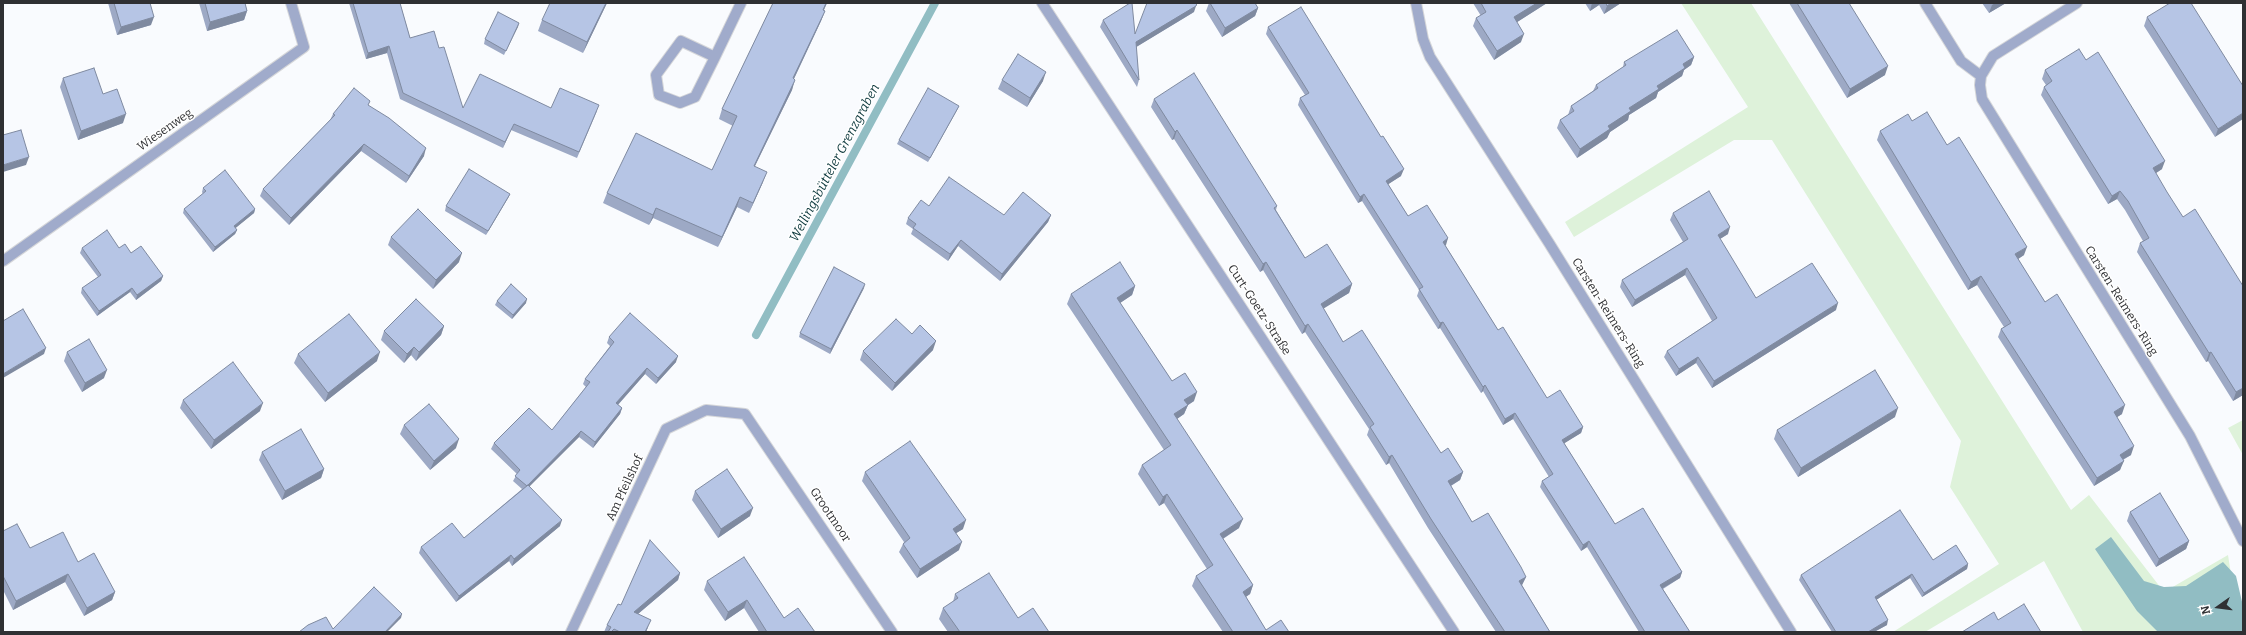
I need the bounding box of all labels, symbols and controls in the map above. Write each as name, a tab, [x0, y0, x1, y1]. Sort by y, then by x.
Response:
water label: Wellingsbütteler Grenzgraben	[787, 81, 883, 245]
street label: Wiesenweg	[135, 106, 195, 154]
street label: Carsten-Reimers-Ring	[2081, 244, 2161, 358]
street label: Carsten-Reimers-Ring	[1568, 256, 1648, 370]
street label: Curt-Goetz-Straße	[1224, 262, 1294, 358]
street label: Am Pfeilshof	[603, 453, 647, 523]
street label: Grootmoor	[807, 485, 853, 545]
north arrow	[2198, 587, 2238, 627]
text: N	[2199, 604, 2213, 616]

